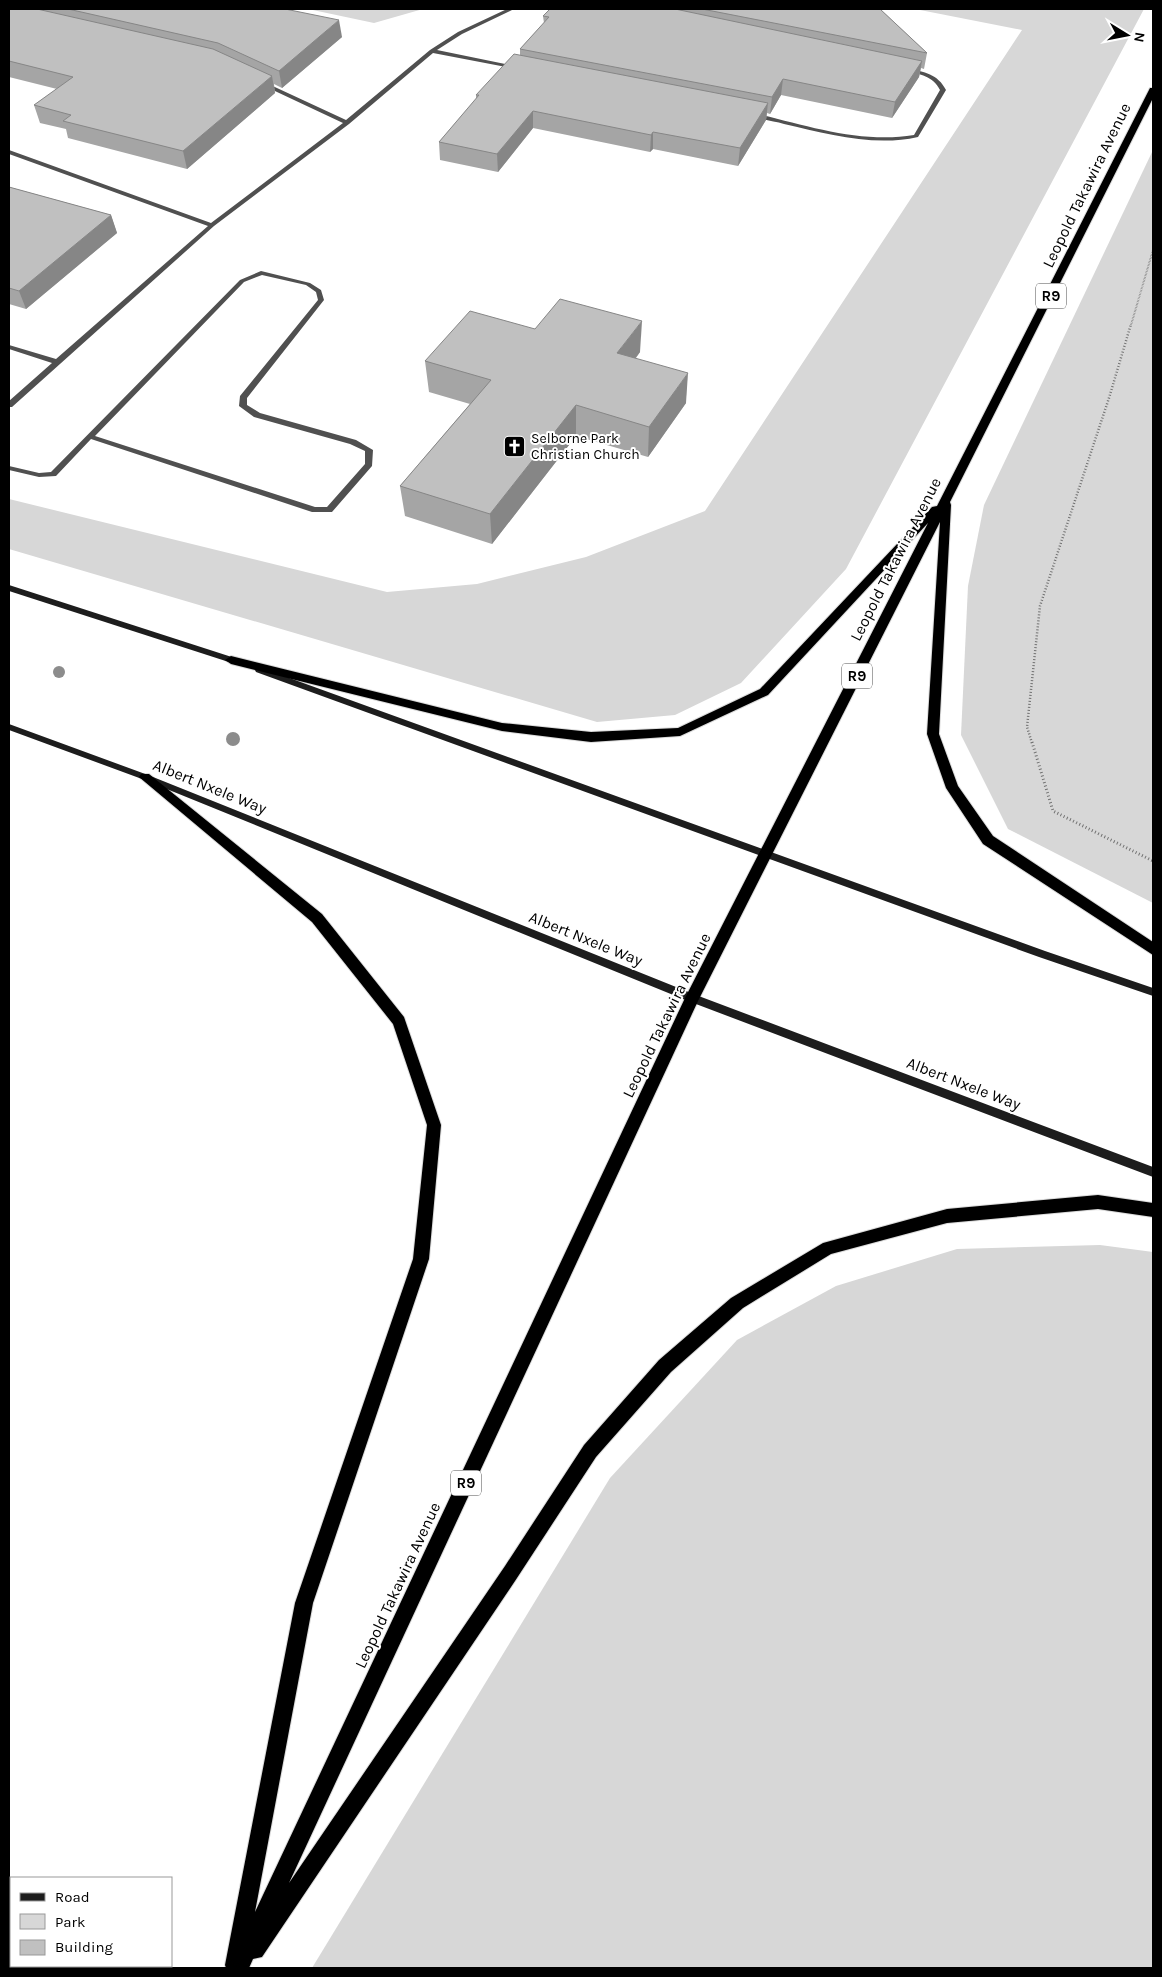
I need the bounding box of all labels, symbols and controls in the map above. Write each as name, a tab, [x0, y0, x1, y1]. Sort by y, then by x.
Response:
north arrow	[1102, 10, 1152, 60]
text: N	[1130, 31, 1149, 44]
street label: Leopold Takawira Avenue	[1038, 100, 1135, 271]
road number: R9	[1036, 284, 1066, 308]
place label: Selborne Park Christian Church	[531, 430, 640, 463]
church icon: Selborne Park Christian Church	[503, 434, 527, 458]
street label: Leopold Takawira Avenue	[846, 474, 945, 644]
road number: R9	[842, 664, 872, 688]
street label: Albert Nxele Way	[150, 755, 270, 818]
street label: Albert Nxele Way	[526, 907, 646, 970]
street label: Leopold Takawira Avenue	[618, 930, 715, 1101]
street label: Albert Nxele Way	[904, 1053, 1024, 1114]
road number: R9	[451, 1470, 481, 1496]
street label: Leopold Takawira Avenue	[351, 1499, 444, 1671]
legend	[10, 1877, 172, 1967]
text: Road	[55, 1888, 90, 1906]
text: Park	[55, 1913, 85, 1931]
text: Building	[55, 1938, 113, 1956]

